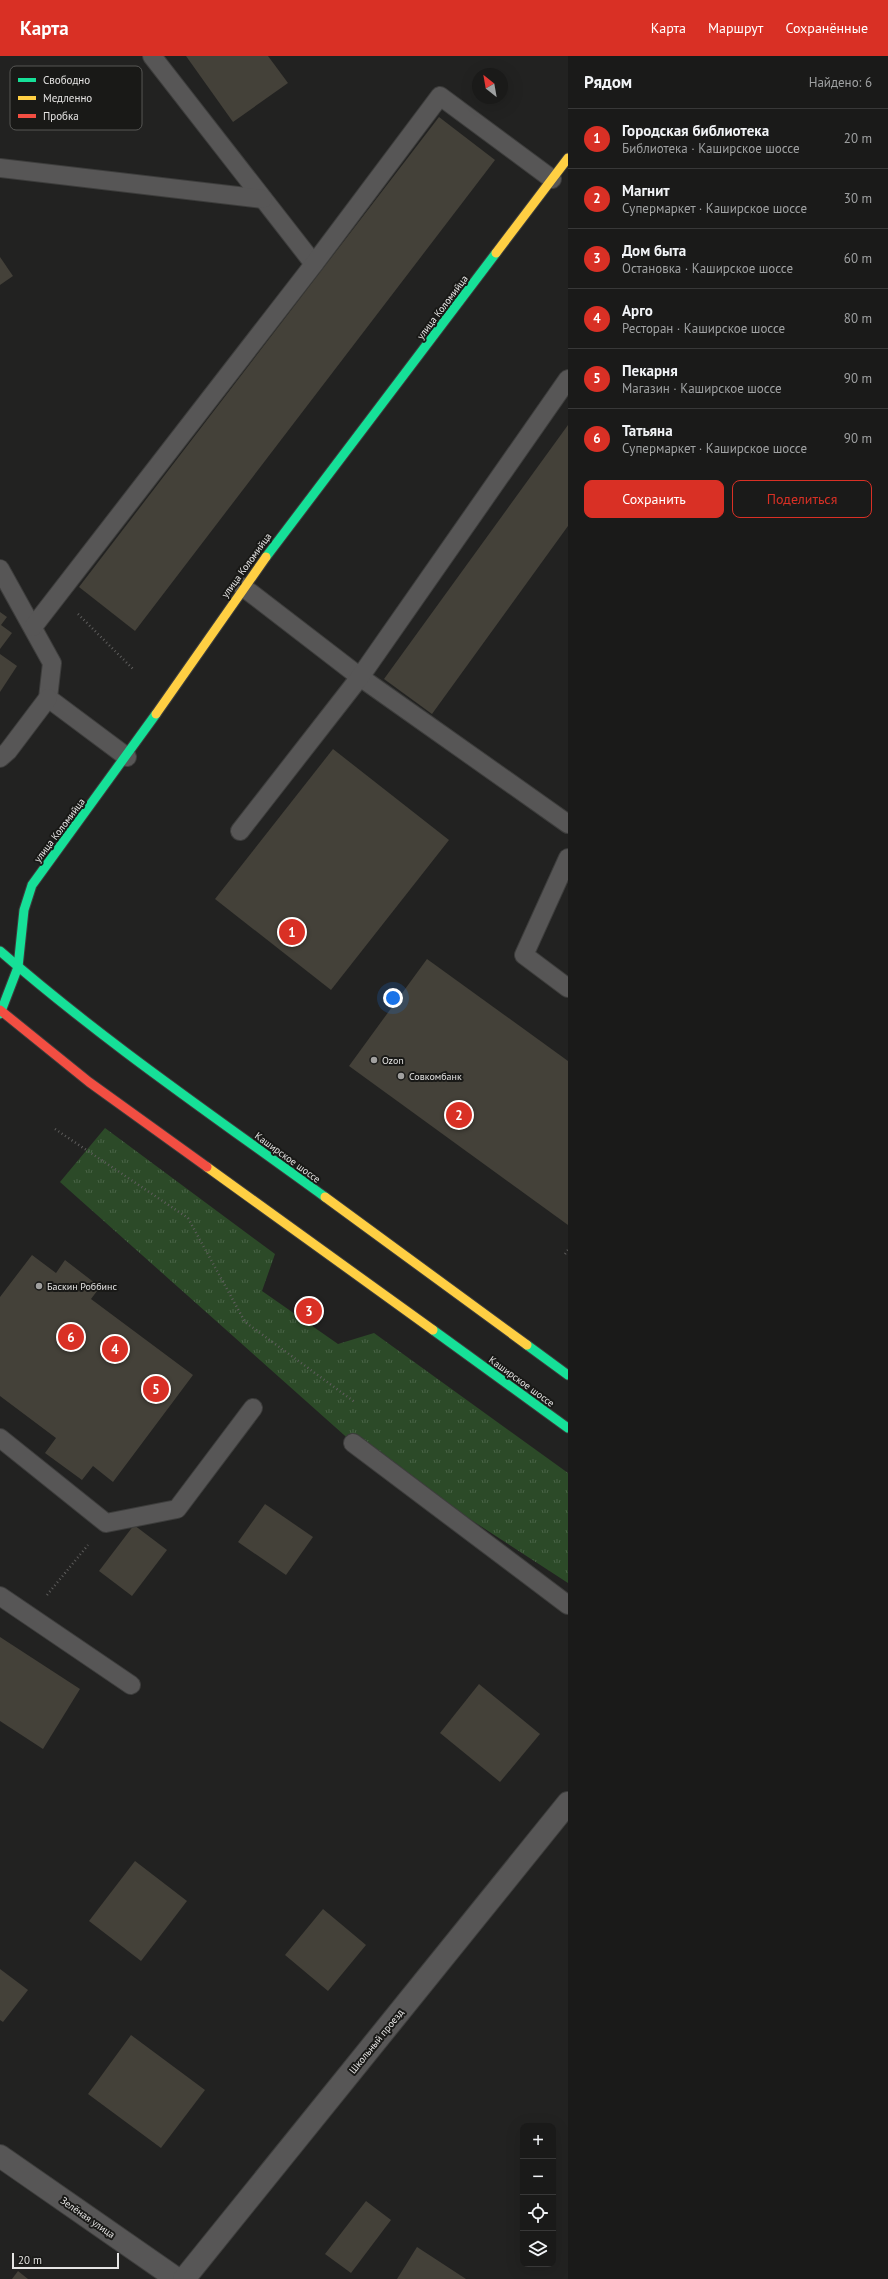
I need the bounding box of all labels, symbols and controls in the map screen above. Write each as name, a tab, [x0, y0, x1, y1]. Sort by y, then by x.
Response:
text: Карта	[20, 16, 69, 40]
text: Карта	[651, 19, 686, 37]
text: Маршрут	[708, 19, 763, 37]
text: Сохранённые	[785, 19, 868, 37]
legend	[10, 66, 142, 130]
north arrow	[472, 68, 508, 104]
text: Рядом	[584, 71, 632, 93]
text: Свободно	[43, 73, 90, 87]
text: Найдено: 6	[809, 74, 872, 91]
text: Медленно	[43, 91, 92, 105]
text: Пробка	[43, 109, 79, 123]
text: Городская библиотека	[622, 121, 769, 140]
text: 1	[593, 130, 601, 147]
text: 20 m	[844, 130, 872, 147]
text: Библиотека · Каширское шоссе	[622, 140, 800, 157]
text: Магнит	[622, 181, 670, 200]
text: 2	[593, 190, 601, 207]
text: 30 m	[844, 190, 872, 207]
text: Супермаркет · Каширское шоссе	[622, 200, 807, 217]
text: Дом быта	[622, 241, 686, 260]
text: 3	[593, 250, 601, 267]
text: 60 m	[844, 250, 872, 267]
text: Остановка · Каширское шоссе	[622, 260, 793, 277]
street label: улица Коломийца	[414, 273, 471, 342]
text: Арго	[622, 301, 653, 320]
text: 4	[593, 310, 601, 327]
text: 80 m	[844, 310, 872, 327]
text: Ресторан · Каширское шоссе	[622, 320, 785, 337]
text: Пекарня	[622, 361, 678, 380]
text: 5	[593, 370, 601, 387]
text: 90 m	[844, 370, 872, 387]
text: Магазин · Каширское шоссе	[622, 380, 782, 397]
text: Татьяна	[622, 421, 673, 440]
text: 6	[593, 430, 601, 447]
text: 90 m	[844, 430, 872, 447]
text: Супермаркет · Каширское шоссе	[622, 440, 807, 457]
button: Сохранить	[584, 480, 724, 518]
button: Поделиться	[732, 480, 872, 518]
street label: улица Коломийца	[218, 530, 274, 600]
street label: улица Коломийца	[31, 796, 88, 865]
pin: 1	[279, 917, 305, 947]
your location	[383, 988, 403, 1008]
place label: Ozon	[382, 1054, 404, 1067]
marker: Ozon	[369, 1055, 379, 1065]
place label: Совкомбанк	[409, 1070, 462, 1083]
marker: Совкомбанк	[396, 1071, 406, 1081]
pin: 2	[446, 1100, 472, 1130]
street label: Каширское шоссе	[252, 1129, 323, 1186]
place label: Баскин Роббинс	[47, 1280, 117, 1293]
marker: Баскин Роббинс	[34, 1281, 44, 1291]
pin: 3	[296, 1296, 322, 1326]
pin: 6	[58, 1322, 84, 1352]
pin: 4	[102, 1334, 128, 1364]
street label: Каширское шоссе	[486, 1353, 557, 1410]
pin: 5	[143, 1374, 169, 1404]
street label: Школьный проезд	[346, 2006, 407, 2076]
map controls	[520, 2123, 556, 2267]
button: +	[520, 2123, 556, 2159]
button: −	[520, 2159, 556, 2195]
street label: Зелёная улица	[58, 2194, 118, 2241]
button: locate	[520, 2195, 556, 2231]
button: layers	[520, 2231, 556, 2267]
scale bar	[12, 2251, 119, 2270]
text: 20 m	[18, 2253, 42, 2267]

